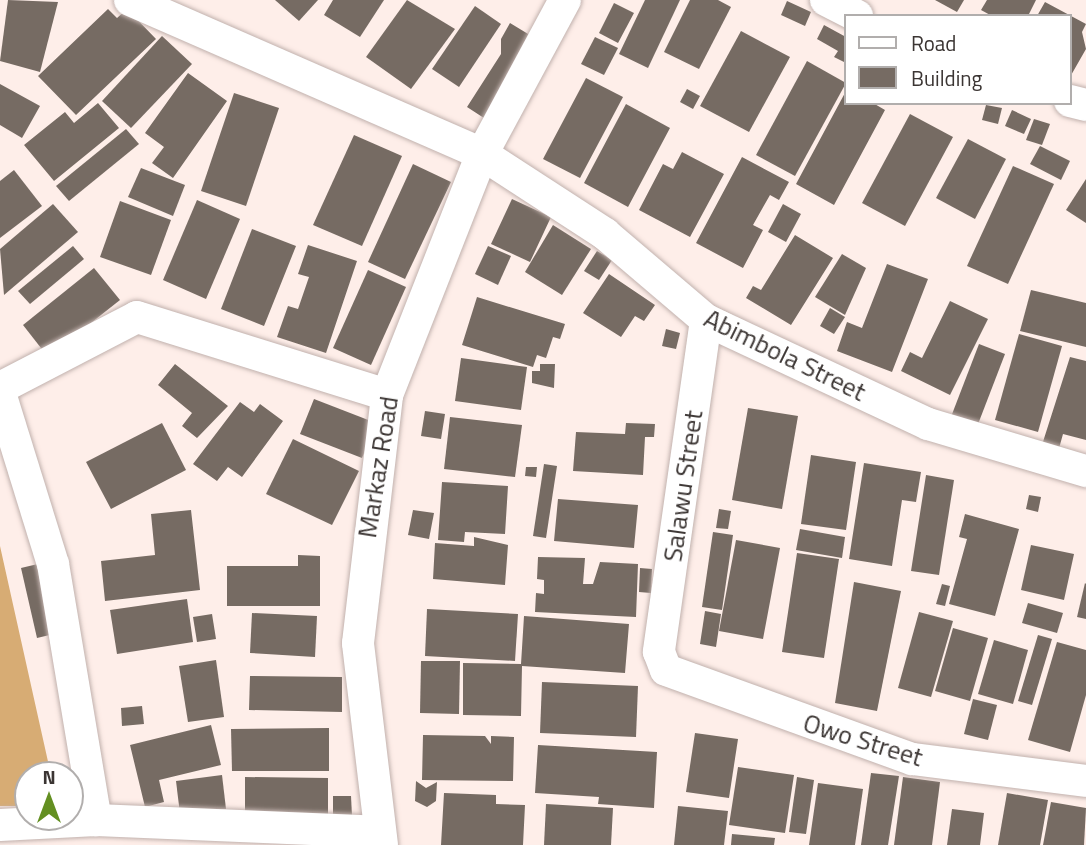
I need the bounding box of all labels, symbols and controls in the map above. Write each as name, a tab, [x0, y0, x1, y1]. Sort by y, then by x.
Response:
legend	[844, 14, 1072, 105]
text: Road	[911, 27, 956, 59]
text: Building	[911, 62, 982, 94]
street label: Abimbola Street	[699, 302, 871, 408]
street label: Markaz Road	[351, 394, 405, 540]
street label: Salawu Street	[657, 408, 709, 564]
street label: Owo Street	[799, 707, 927, 773]
north arrow	[14, 761, 84, 831]
text: N	[42, 762, 56, 791]

